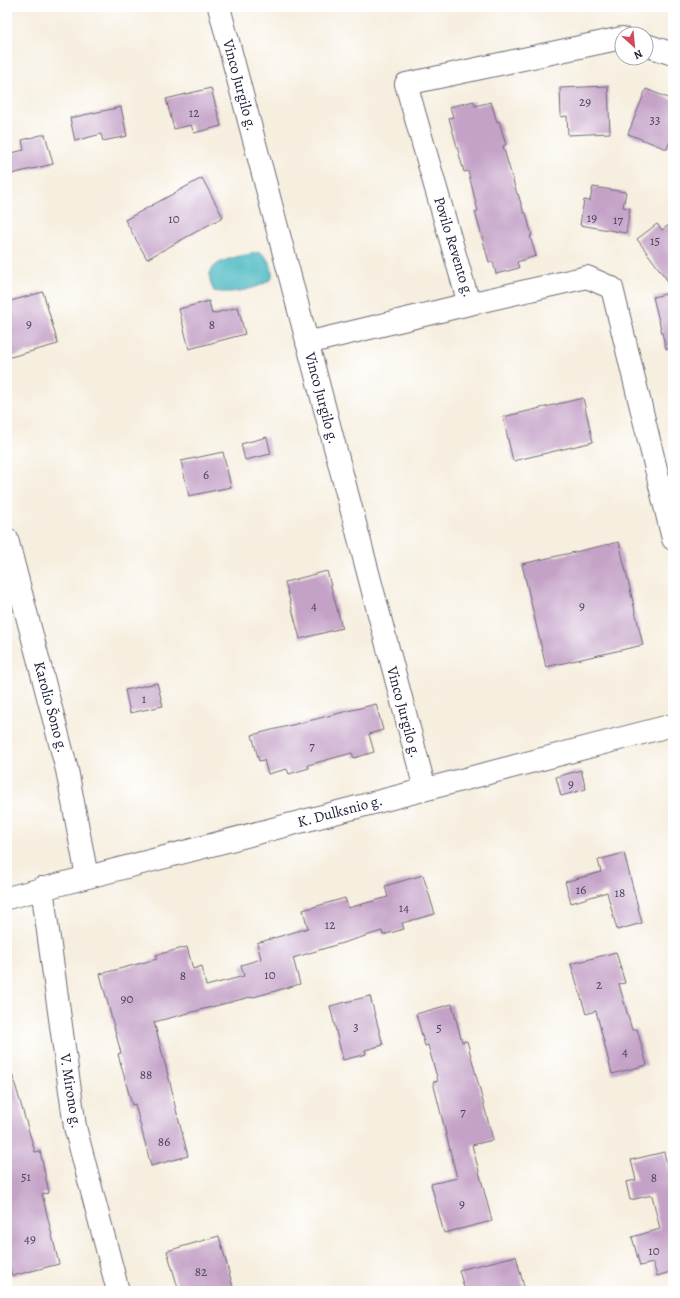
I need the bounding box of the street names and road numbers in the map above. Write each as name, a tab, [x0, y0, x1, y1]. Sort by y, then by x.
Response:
street label: Vinco Jurgilo g.	[218, 36, 262, 133]
street label: Povilo Revento g.	[429, 194, 479, 300]
street label: Vinco Jurgilo g.	[300, 349, 344, 446]
street label: Karolio Šono g.	[29, 659, 73, 755]
street label: Vinco Jurgilo g.	[382, 663, 426, 760]
street label: K. Dulksnio g.	[295, 790, 385, 832]
street label: V. Mirono g.	[55, 1051, 87, 1130]

